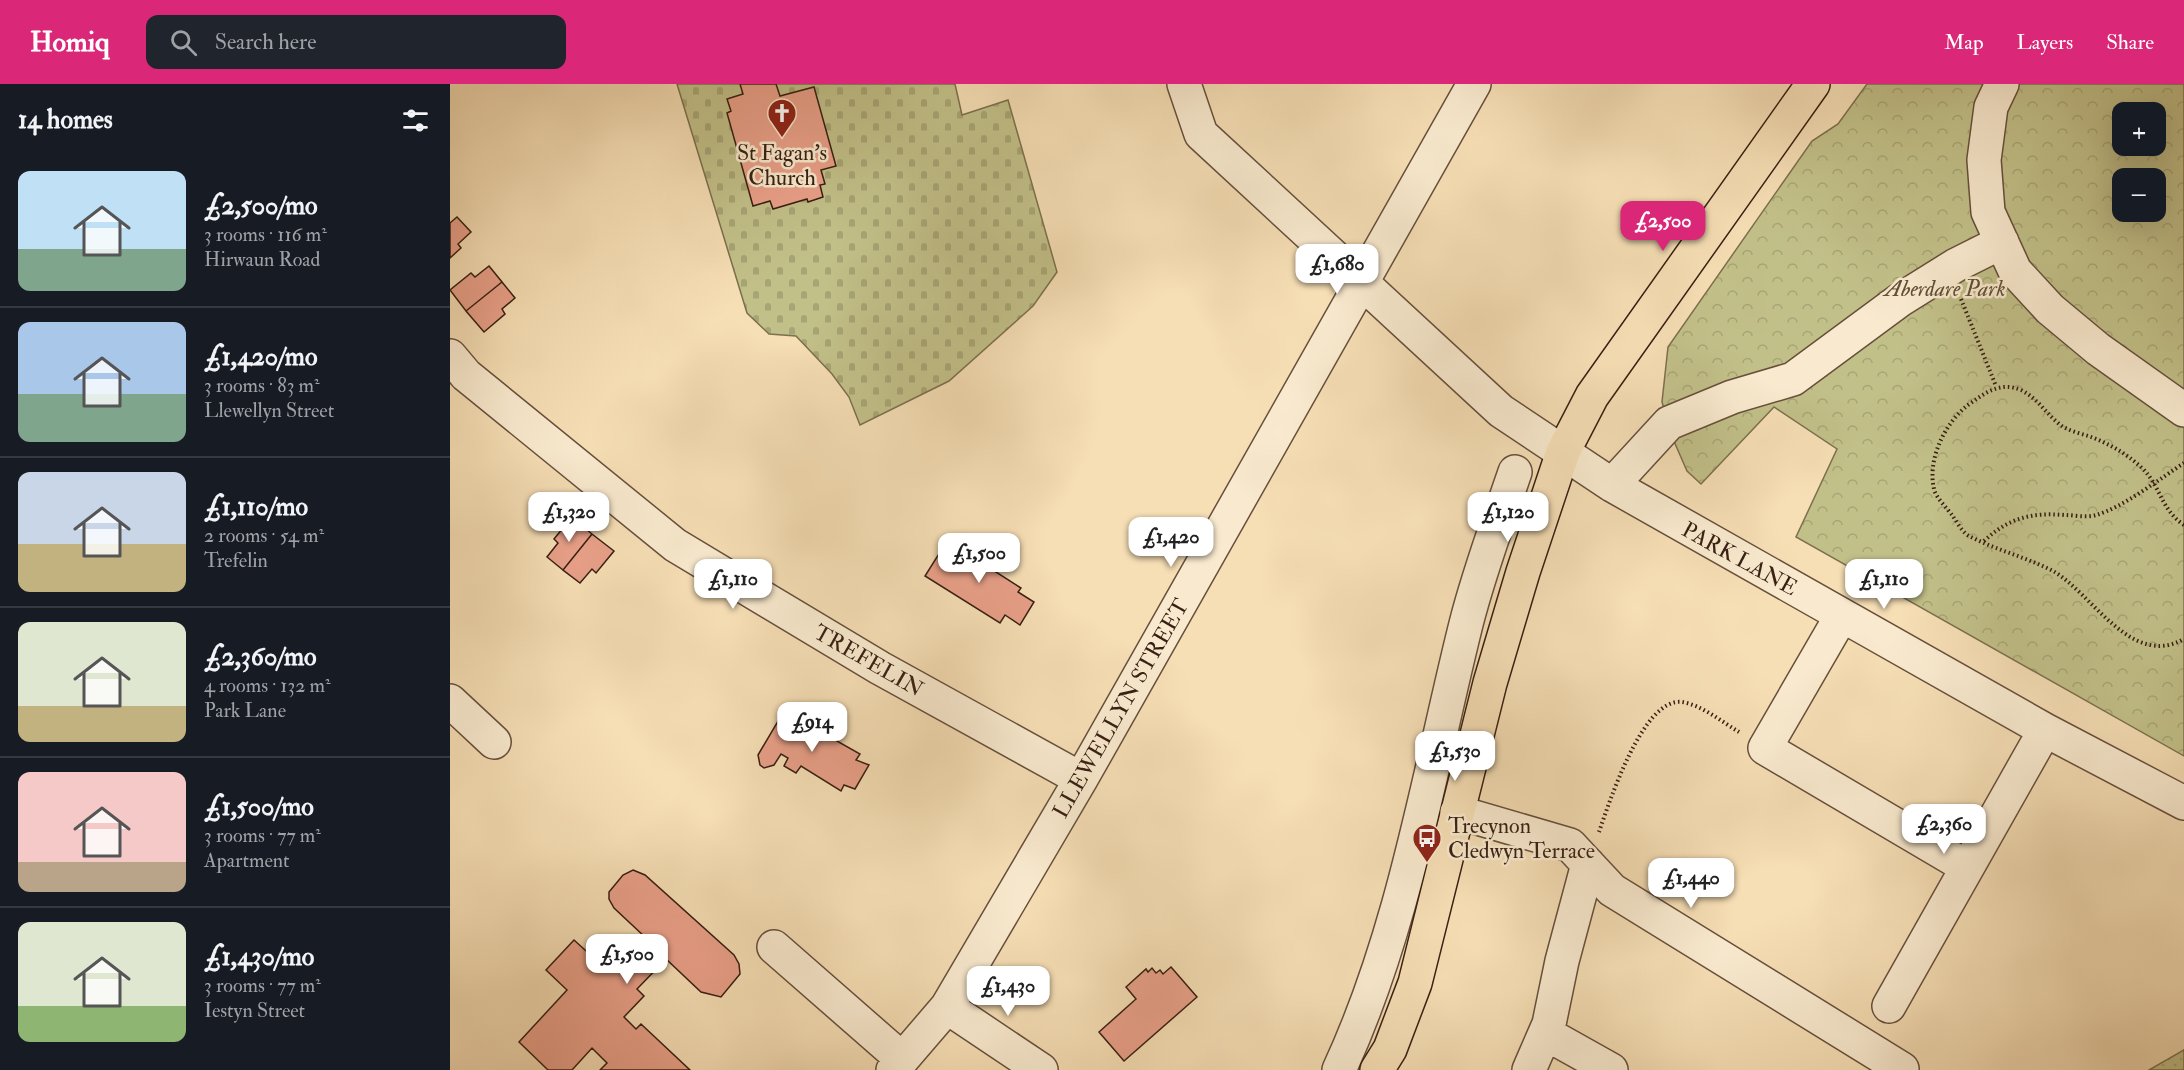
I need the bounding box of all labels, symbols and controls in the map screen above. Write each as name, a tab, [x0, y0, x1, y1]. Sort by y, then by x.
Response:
search box	[146, 15, 566, 69]
text: Homiq	[30, 25, 110, 60]
icon: search	[167, 26, 200, 59]
text: Search here	[215, 28, 316, 56]
text: Map	[1944, 29, 1984, 56]
text: Layers	[2017, 29, 2073, 56]
text: Share	[2106, 29, 2154, 56]
church icon: St Fagan's Church	[766, 97, 798, 139]
map controls	[2112, 102, 2166, 222]
button: +	[2112, 102, 2166, 156]
text: 14 homes	[18, 104, 113, 136]
icon: filters	[399, 104, 432, 137]
place label: St Fagan's Church	[737, 139, 827, 192]
button: −	[2112, 168, 2166, 222]
text: £2,500/mo	[204, 190, 318, 222]
icon: home	[66, 195, 138, 267]
pin: £2,500	[1614, 201, 1712, 252]
text: £2,500	[1634, 208, 1692, 233]
text: 3 rooms · 116 m²	[204, 222, 327, 247]
pin: £1,680	[1288, 244, 1386, 295]
text: Hirwaun Road	[204, 247, 320, 272]
text: £1,680	[1309, 251, 1365, 276]
park label: Aberdare Park	[1882, 275, 2006, 303]
text: £1,420/mo	[204, 341, 317, 373]
icon: home	[66, 346, 138, 418]
text: 3 rooms · 83 m²	[204, 373, 320, 398]
text: Llewellyn Street	[204, 398, 334, 423]
text: £1,110/mo	[204, 491, 308, 523]
pin: £1,320	[520, 492, 618, 543]
pin: £1,120	[1459, 492, 1557, 543]
icon: home	[66, 496, 138, 568]
text: £1,320	[542, 499, 596, 524]
text: £1,120	[1482, 499, 1534, 524]
street label: PARK LANE	[1677, 516, 1802, 602]
pin: £1,420	[1122, 517, 1220, 568]
text: 2 rooms · 54 m²	[204, 523, 324, 548]
text: £1,420	[1143, 524, 1199, 549]
pin: £1,500	[930, 533, 1028, 584]
text: £1,500	[952, 540, 1006, 565]
text: Trefelin	[204, 548, 268, 573]
pin: £1,110	[684, 559, 782, 610]
pin: £1,110	[1835, 559, 1933, 610]
text: £1,110	[708, 566, 758, 591]
text: £1,110	[1859, 566, 1909, 591]
street label: LLEWELLYN STREET	[1047, 593, 1196, 823]
street label: TREFELIN	[809, 618, 929, 704]
text: £2,360/mo	[204, 641, 317, 673]
icon: home	[66, 646, 138, 718]
text: 4 rooms · 132 m²	[204, 673, 331, 698]
text: Park Lane	[204, 698, 286, 723]
pin: £914	[776, 702, 848, 753]
text: £914	[791, 709, 833, 734]
pin: £1,530	[1406, 731, 1504, 782]
text: £1,530	[1429, 738, 1481, 763]
text: £1,500/mo	[204, 791, 314, 823]
icon: home	[66, 796, 138, 868]
pin: £2,360	[1895, 804, 1993, 855]
text: £2,360	[1916, 811, 1972, 836]
place label: Trecynon Cledwyn Terrace	[1448, 812, 1595, 865]
bus stop icon: Trecynon Cledwyn Terrace	[1411, 822, 1443, 864]
text: 3 rooms · 77 m²	[204, 823, 321, 848]
text: Apartment	[204, 848, 289, 873]
pin: £1,440	[1642, 858, 1740, 909]
text: £1,440	[1662, 865, 1720, 890]
pin: £1,500	[578, 934, 676, 985]
text: £1,430/mo	[204, 941, 314, 973]
text: £1,500	[600, 941, 654, 966]
icon: home	[66, 946, 138, 1018]
pin: £1,430	[959, 966, 1057, 1017]
text: 3 rooms · 77 m²	[204, 973, 321, 998]
text: £1,430	[981, 973, 1035, 998]
text: Iestyn Street	[204, 998, 305, 1023]

